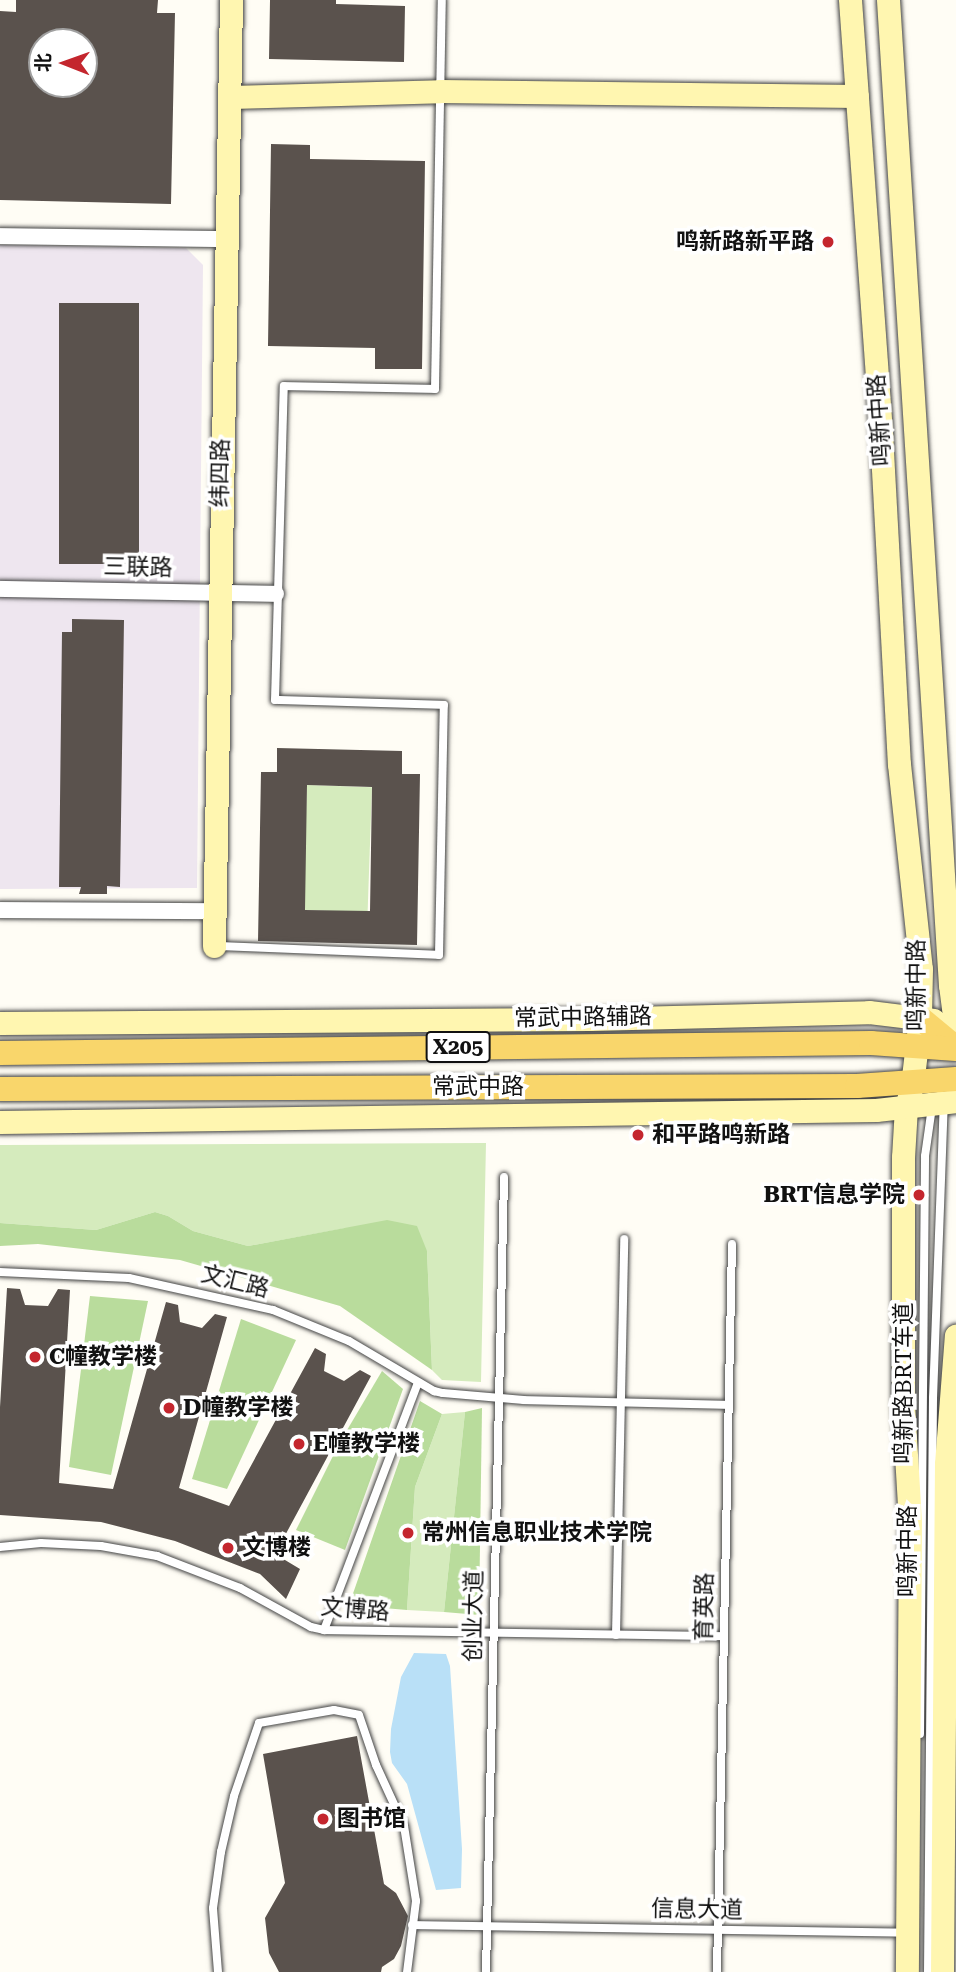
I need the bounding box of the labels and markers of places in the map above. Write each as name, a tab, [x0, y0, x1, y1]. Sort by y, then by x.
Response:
place label: 鸣新路新平路	[676, 228, 814, 256]
marker: 鸣新路新平路	[820, 234, 836, 250]
place label: 和平路鸣新路	[652, 1121, 790, 1149]
marker: 和平路鸣新路	[630, 1127, 646, 1143]
place label: BRT信息学院	[763, 1181, 905, 1209]
marker: BRT信息学院	[911, 1187, 927, 1203]
place label: C幢教学楼	[49, 1343, 157, 1371]
marker: C幢教学楼	[27, 1349, 43, 1365]
place label: D幢教学楼	[183, 1394, 293, 1422]
marker: D幢教学楼	[161, 1400, 177, 1416]
place label: E幢教学楼	[313, 1430, 420, 1458]
marker: E幢教学楼	[291, 1436, 307, 1452]
place label: 常州信息职业技术学院	[422, 1519, 652, 1547]
marker: 常州信息职业技术学院	[400, 1525, 416, 1541]
place label: 文博楼	[242, 1534, 311, 1562]
marker: 文博楼	[220, 1540, 236, 1556]
place label: 图书馆	[337, 1805, 406, 1833]
marker: 图书馆	[315, 1811, 331, 1827]

